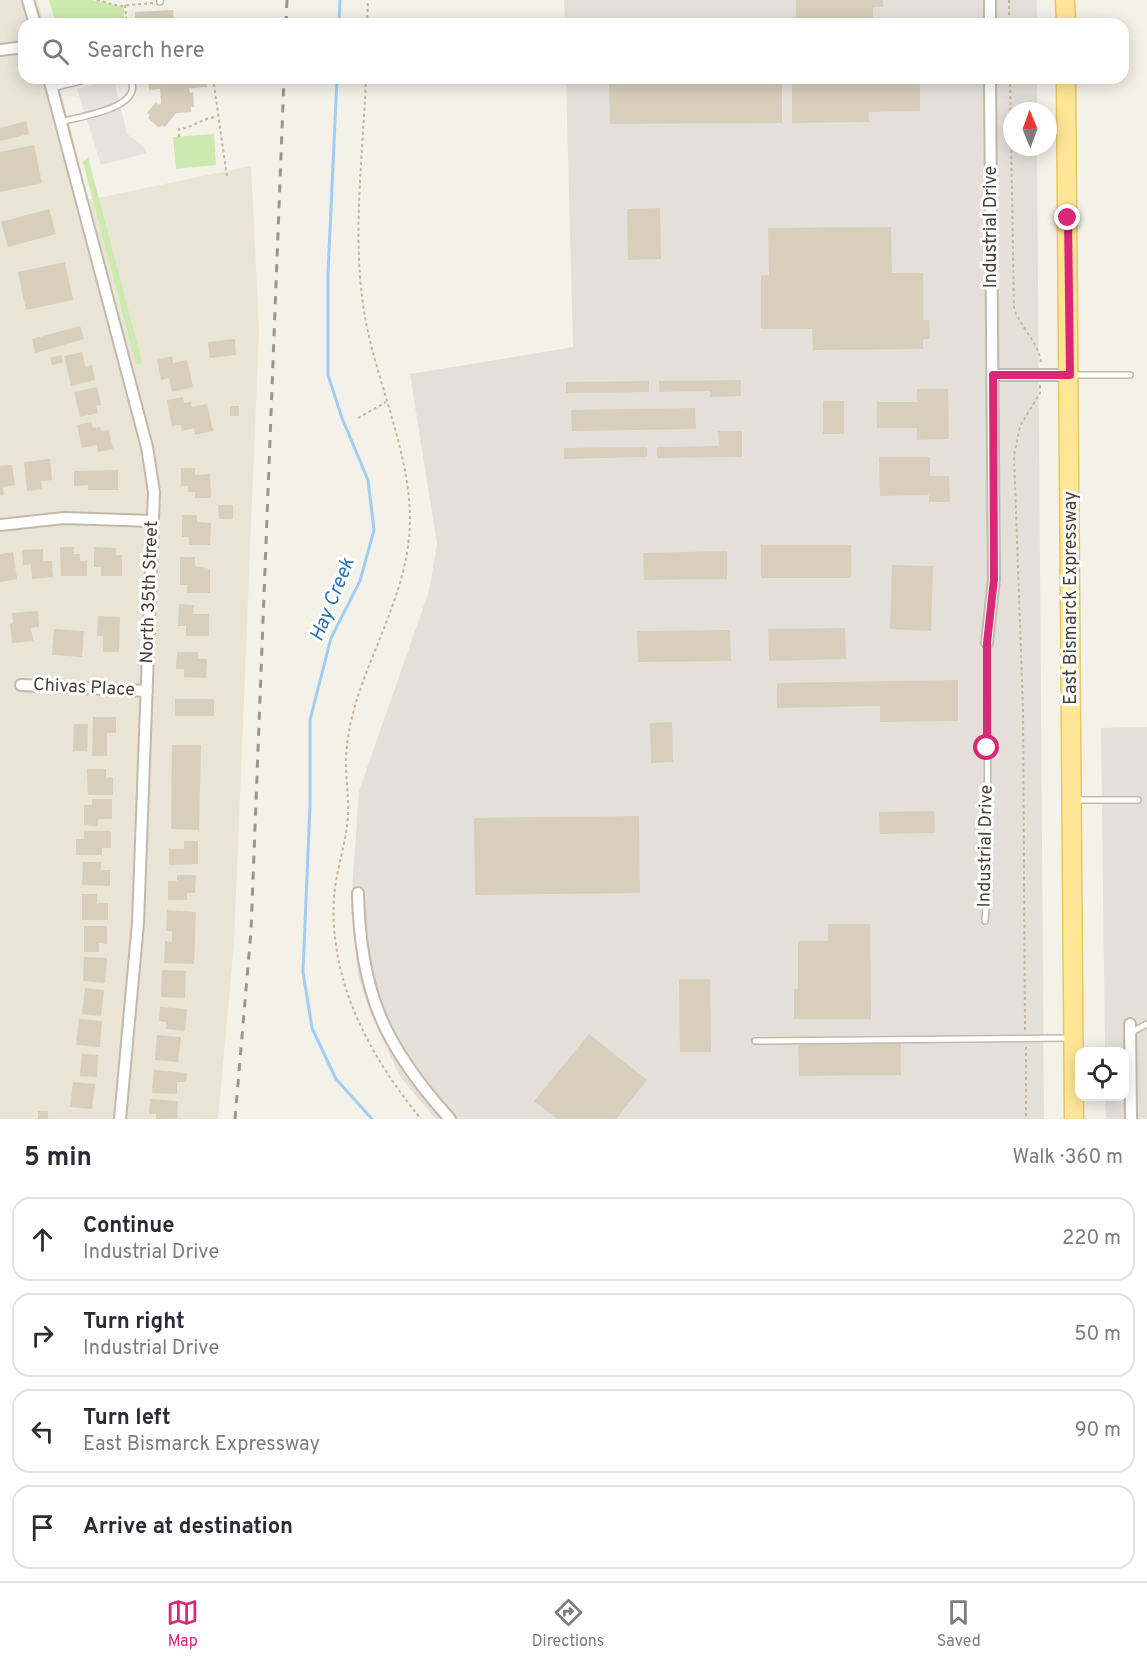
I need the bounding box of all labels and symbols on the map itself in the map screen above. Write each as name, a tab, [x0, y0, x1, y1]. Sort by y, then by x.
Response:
north arrow	[1003, 102, 1057, 156]
street label: Industrial Drive	[980, 166, 1003, 288]
route end	[1054, 204, 1080, 230]
street label: East Bismarck Expressway	[1060, 491, 1083, 705]
street label: North 35th Street	[136, 520, 164, 664]
water label: Hay Creek	[304, 554, 362, 646]
street label: Chivas Place	[32, 674, 136, 702]
route start	[973, 734, 999, 760]
street label: Industrial Drive	[973, 784, 999, 908]

